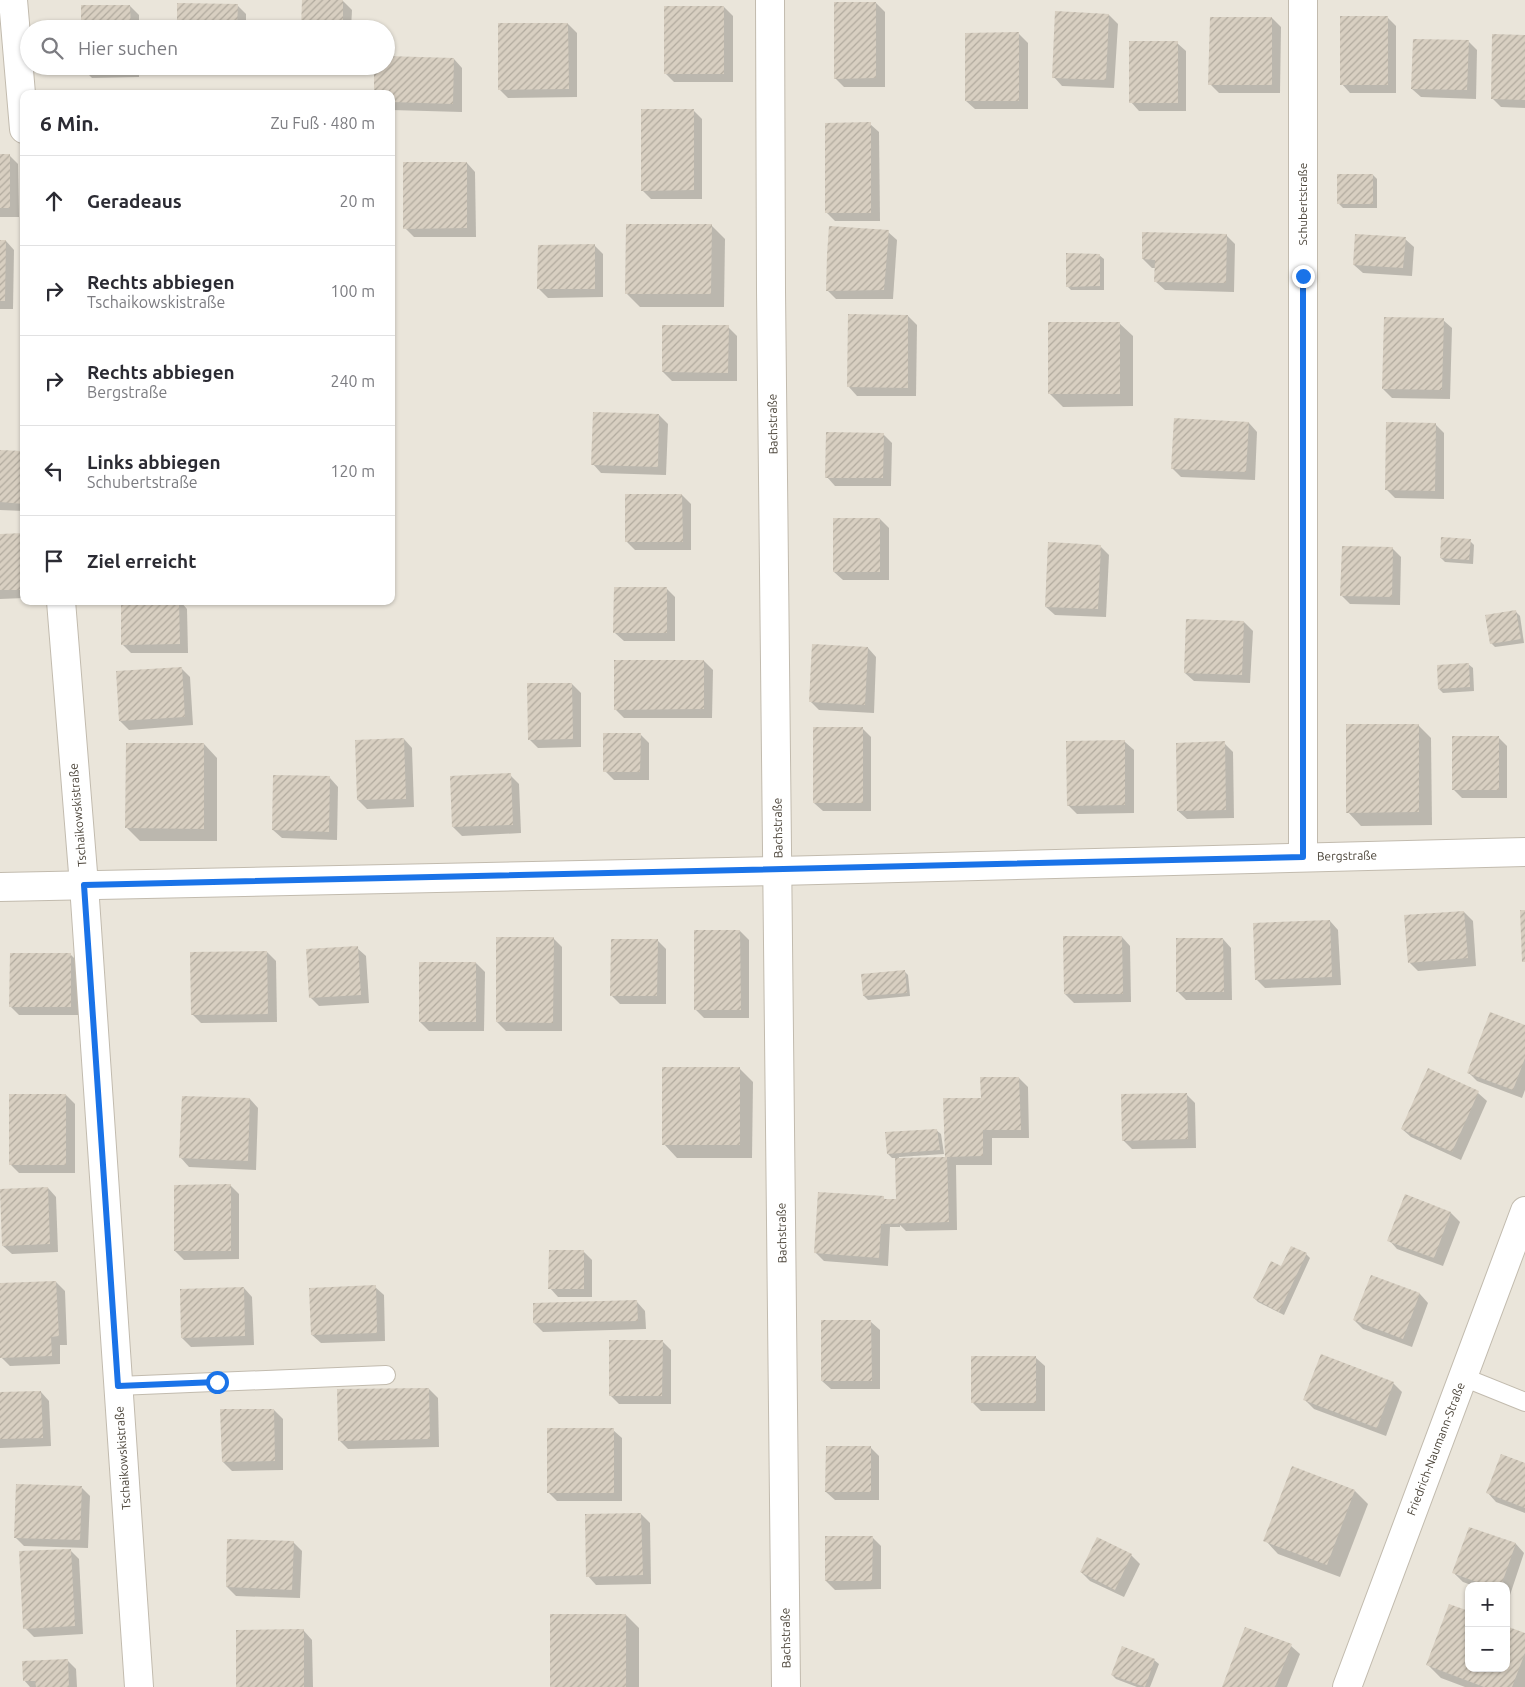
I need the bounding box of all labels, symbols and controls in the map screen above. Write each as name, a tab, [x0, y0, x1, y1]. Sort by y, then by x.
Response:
search box	[20, 20, 395, 75]
icon: search	[38, 34, 66, 62]
text: Hier suchen	[78, 37, 178, 59]
text: 6 Min.	[40, 111, 99, 135]
text: Zu Fuß · 480 m	[270, 114, 375, 132]
street label: Schubertstraße	[1296, 163, 1309, 245]
icon: ahead	[40, 187, 68, 215]
text: Geradeaus	[87, 190, 182, 212]
text: 20 m	[339, 192, 375, 210]
route end	[1292, 265, 1315, 288]
text: Rechts abbiegen	[87, 271, 235, 293]
icon: right	[40, 277, 68, 305]
text: 100 m	[330, 282, 375, 300]
text: Tschaikowskistraße	[87, 293, 225, 311]
text: Rechts abbiegen	[87, 361, 235, 383]
icon: right	[40, 367, 68, 395]
text: 240 m	[330, 372, 375, 390]
text: Bergstraße	[87, 383, 167, 401]
street label: Bachstraße	[765, 394, 780, 454]
text: Links abbiegen	[87, 451, 221, 473]
icon: left	[40, 457, 68, 485]
text: 120 m	[330, 462, 375, 480]
text: Schubertstraße	[87, 473, 198, 491]
icon: arrive	[40, 547, 68, 575]
text: Ziel erreicht	[87, 550, 196, 572]
street label: Tschaikowskistraße	[67, 763, 88, 867]
street label: Bachstraße	[770, 798, 785, 858]
street label: Bergstraße	[1317, 848, 1377, 863]
street label: Bachstraße	[774, 1203, 789, 1263]
route start	[206, 1371, 229, 1394]
street label: Friedrich-Naumann-Straße	[1404, 1380, 1467, 1517]
street label: Tschaikowskistraße	[112, 1406, 133, 1510]
map controls	[1465, 1582, 1510, 1672]
button: +	[1465, 1582, 1510, 1627]
street label: Bachstraße	[778, 1608, 793, 1668]
button: −	[1465, 1627, 1510, 1672]

